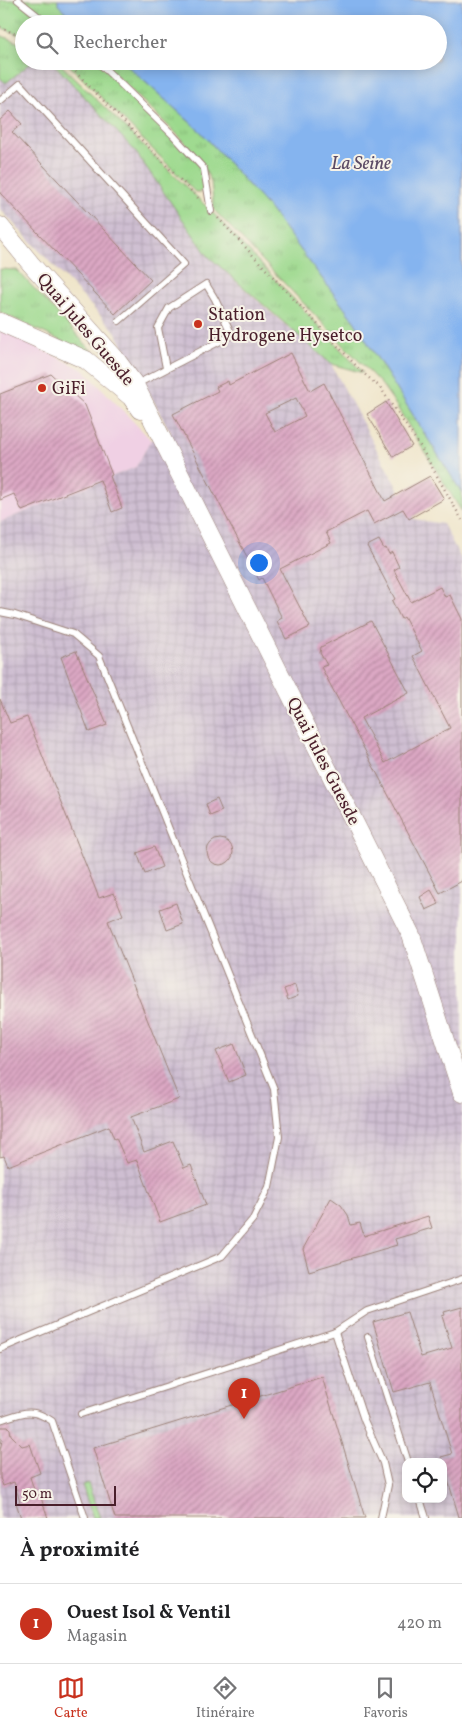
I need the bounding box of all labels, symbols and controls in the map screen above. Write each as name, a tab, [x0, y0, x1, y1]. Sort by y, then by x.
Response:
search box	[15, 15, 447, 70]
icon: search	[33, 29, 61, 57]
text: Rechercher	[73, 30, 167, 56]
water label: La Seine	[331, 151, 391, 177]
street label: Quai Jules Guesde	[30, 268, 140, 392]
place label: Station Hydrogene Hysetco	[208, 303, 362, 349]
marker: Station Hydrogene Hysetco	[192, 318, 204, 330]
place label: GiFi	[52, 377, 86, 402]
marker: GiFi	[36, 382, 48, 394]
your location	[246, 550, 272, 576]
street label: Quai Jules Guesde	[280, 693, 366, 830]
pin: 1	[228, 1378, 260, 1419]
map controls	[402, 1458, 447, 1503]
button: locate	[402, 1458, 447, 1503]
scale bar	[15, 1483, 116, 1506]
text: 50 m	[22, 1485, 52, 1504]
text: À proximité	[20, 1536, 139, 1565]
text: Ouest Isol & Ventil	[67, 1600, 231, 1626]
text: 1	[33, 1613, 39, 1635]
text: 420 m	[397, 1613, 442, 1635]
text: Magasin	[67, 1626, 127, 1648]
tab: Carte	[54, 1674, 88, 1723]
tab: Itinéraire	[196, 1674, 255, 1723]
tab: Favoris	[363, 1674, 408, 1723]

